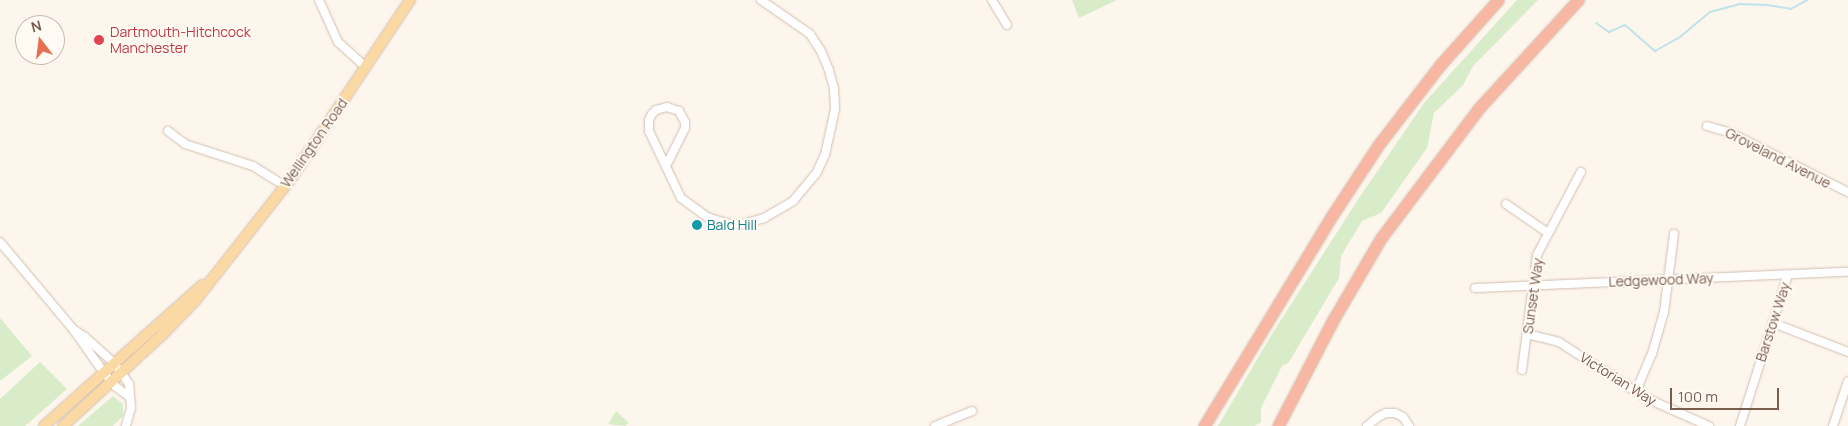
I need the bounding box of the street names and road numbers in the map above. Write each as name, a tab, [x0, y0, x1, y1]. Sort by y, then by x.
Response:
street label: Wellington Road	[277, 95, 351, 191]
street label: Groveland Avenue	[1722, 124, 1834, 192]
street label: Sunset Way	[1519, 257, 1547, 335]
street label: Ledgewood Way	[1608, 270, 1714, 290]
street label: Barstow Way	[1752, 280, 1794, 364]
street label: Victorian Way	[1577, 349, 1659, 409]

